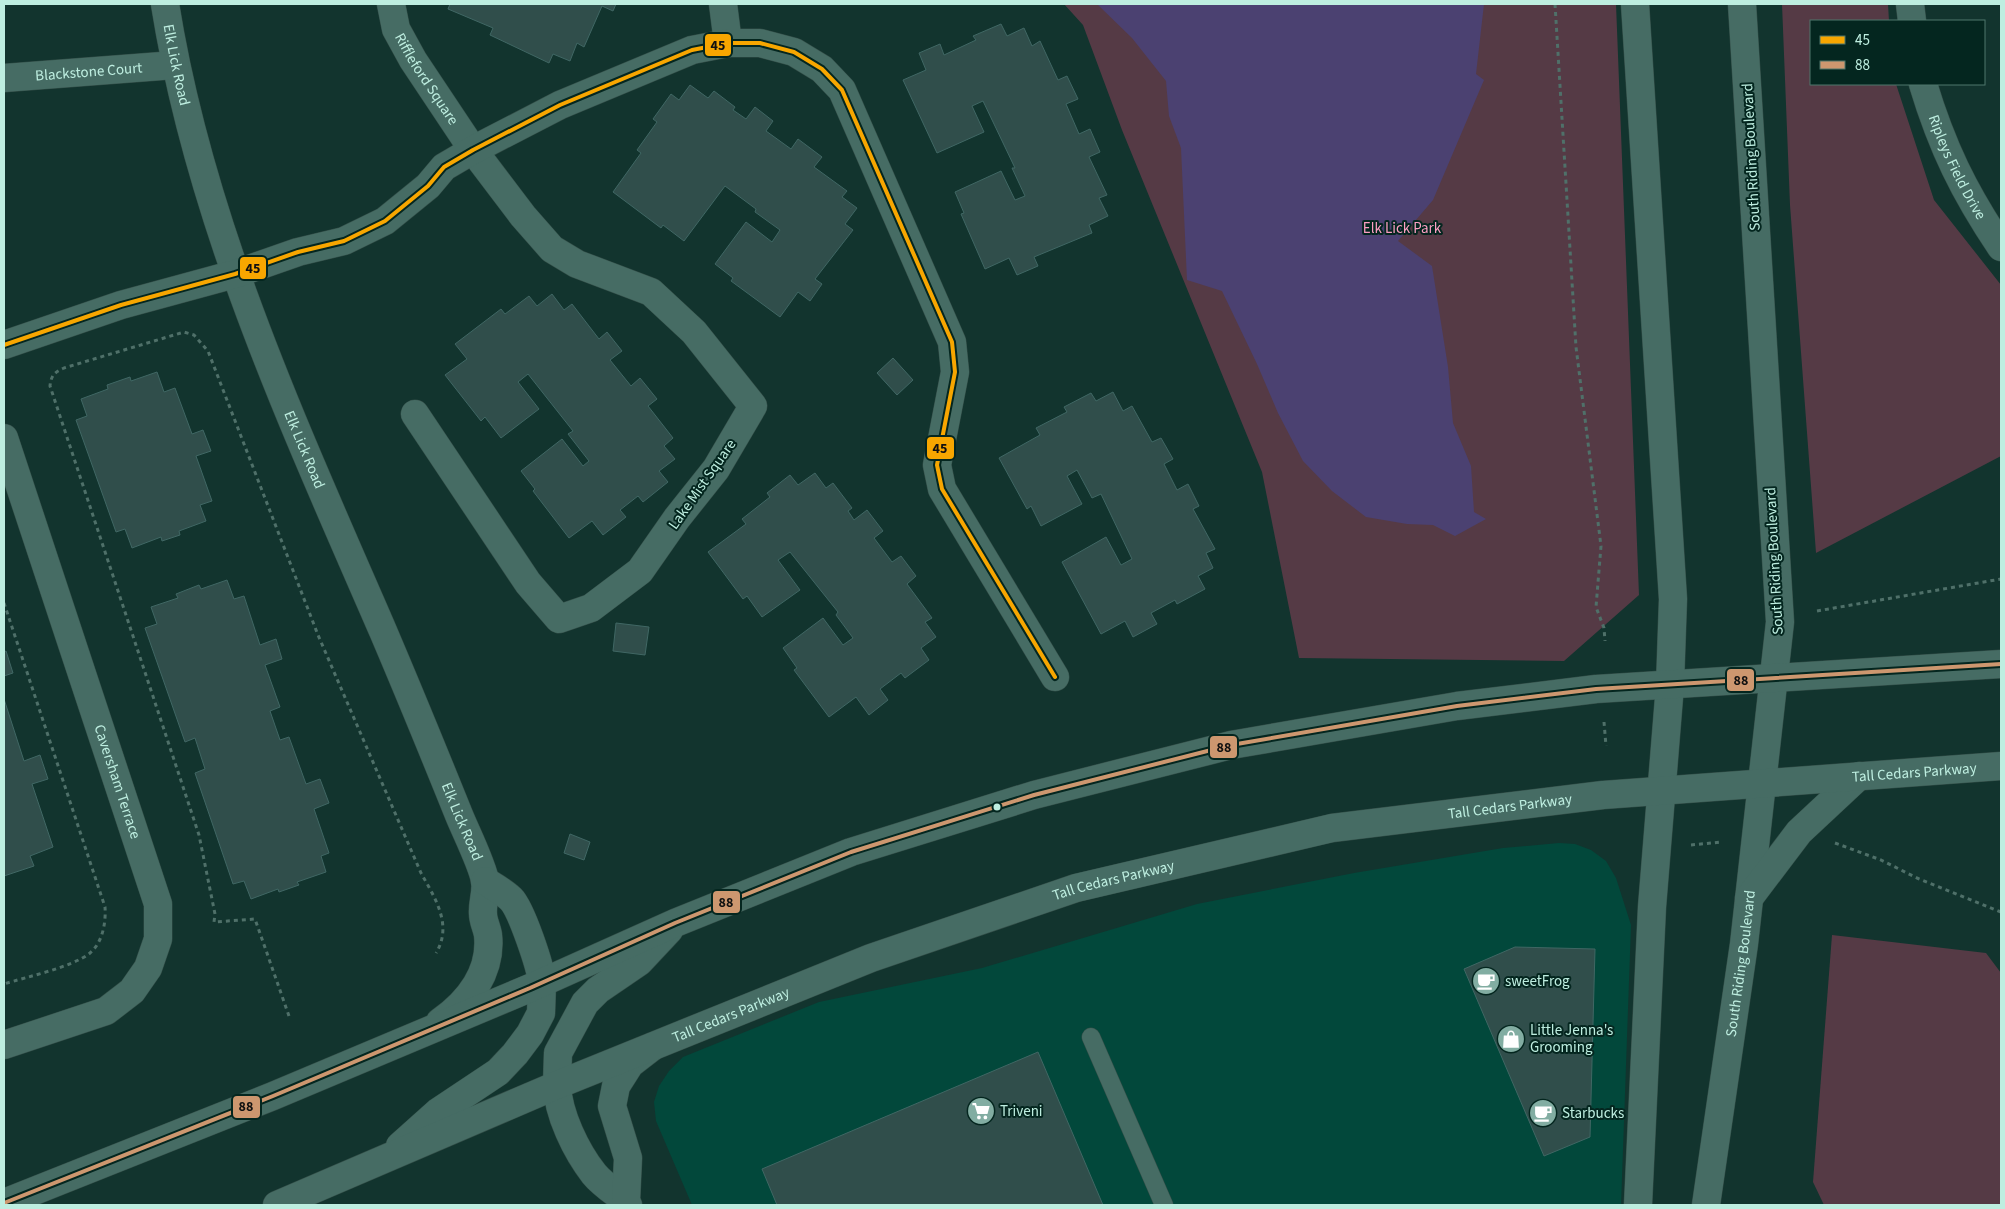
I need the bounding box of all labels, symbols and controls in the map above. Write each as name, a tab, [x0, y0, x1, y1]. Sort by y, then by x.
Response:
legend	[1810, 20, 1985, 85]
street label: Elk Lick Road	[158, 23, 195, 108]
street label: Riffleford Square	[389, 29, 463, 129]
text: 45	[1855, 30, 1870, 51]
line badge: 45	[704, 33, 732, 57]
text: 45	[711, 36, 725, 56]
text: 88	[1855, 55, 1870, 76]
street label: Blackstone Court	[34, 58, 143, 87]
street label: South Riding Boulevard	[1737, 83, 1766, 231]
street label: Ripleys Field Drive	[1923, 112, 1991, 224]
park label: Elk Lick Park	[1363, 218, 1442, 239]
line badge: 45	[239, 256, 267, 280]
text: 45	[246, 259, 260, 279]
street label: Elk Lick Road	[278, 408, 330, 492]
street label: Lake Mist Square	[664, 435, 741, 534]
line badge: 45	[926, 436, 955, 460]
text: 45	[933, 439, 947, 459]
street label: South Riding Boulevard	[1760, 487, 1789, 635]
line badge: 88	[1726, 668, 1755, 692]
text: 88	[1734, 671, 1748, 691]
street label: Caversham Terrace	[88, 722, 146, 842]
line badge: 88	[1209, 735, 1238, 759]
text: 88	[1217, 738, 1231, 758]
street label: Tall Cedars Parkway	[1851, 758, 1977, 788]
street label: Elk Lick Road	[436, 779, 488, 864]
street label: Tall Cedars Parkway	[1447, 789, 1573, 825]
unlabelled marker	[992, 802, 1002, 812]
street label: Tall Cedars Parkway	[1050, 855, 1176, 906]
street label: South Riding Boulevard	[1721, 889, 1761, 1038]
line badge: 88	[712, 890, 741, 914]
text: 88	[719, 893, 733, 913]
cafe icon: sweetFrog	[1471, 966, 1501, 996]
place label: sweetFrog	[1505, 971, 1570, 992]
street label: Tall Cedars Parkway	[669, 982, 793, 1048]
place label: Little Jenna's Grooming	[1530, 1020, 1613, 1058]
shop icon: Little Jenna's Grooming	[1496, 1024, 1526, 1054]
line badge: 88	[232, 1095, 261, 1119]
supermarket icon: Triveni	[966, 1096, 996, 1126]
text: 88	[239, 1097, 253, 1117]
cafe icon: Starbucks	[1528, 1098, 1558, 1128]
place label: Triveni	[1000, 1101, 1043, 1122]
place label: Starbucks	[1562, 1103, 1624, 1124]

